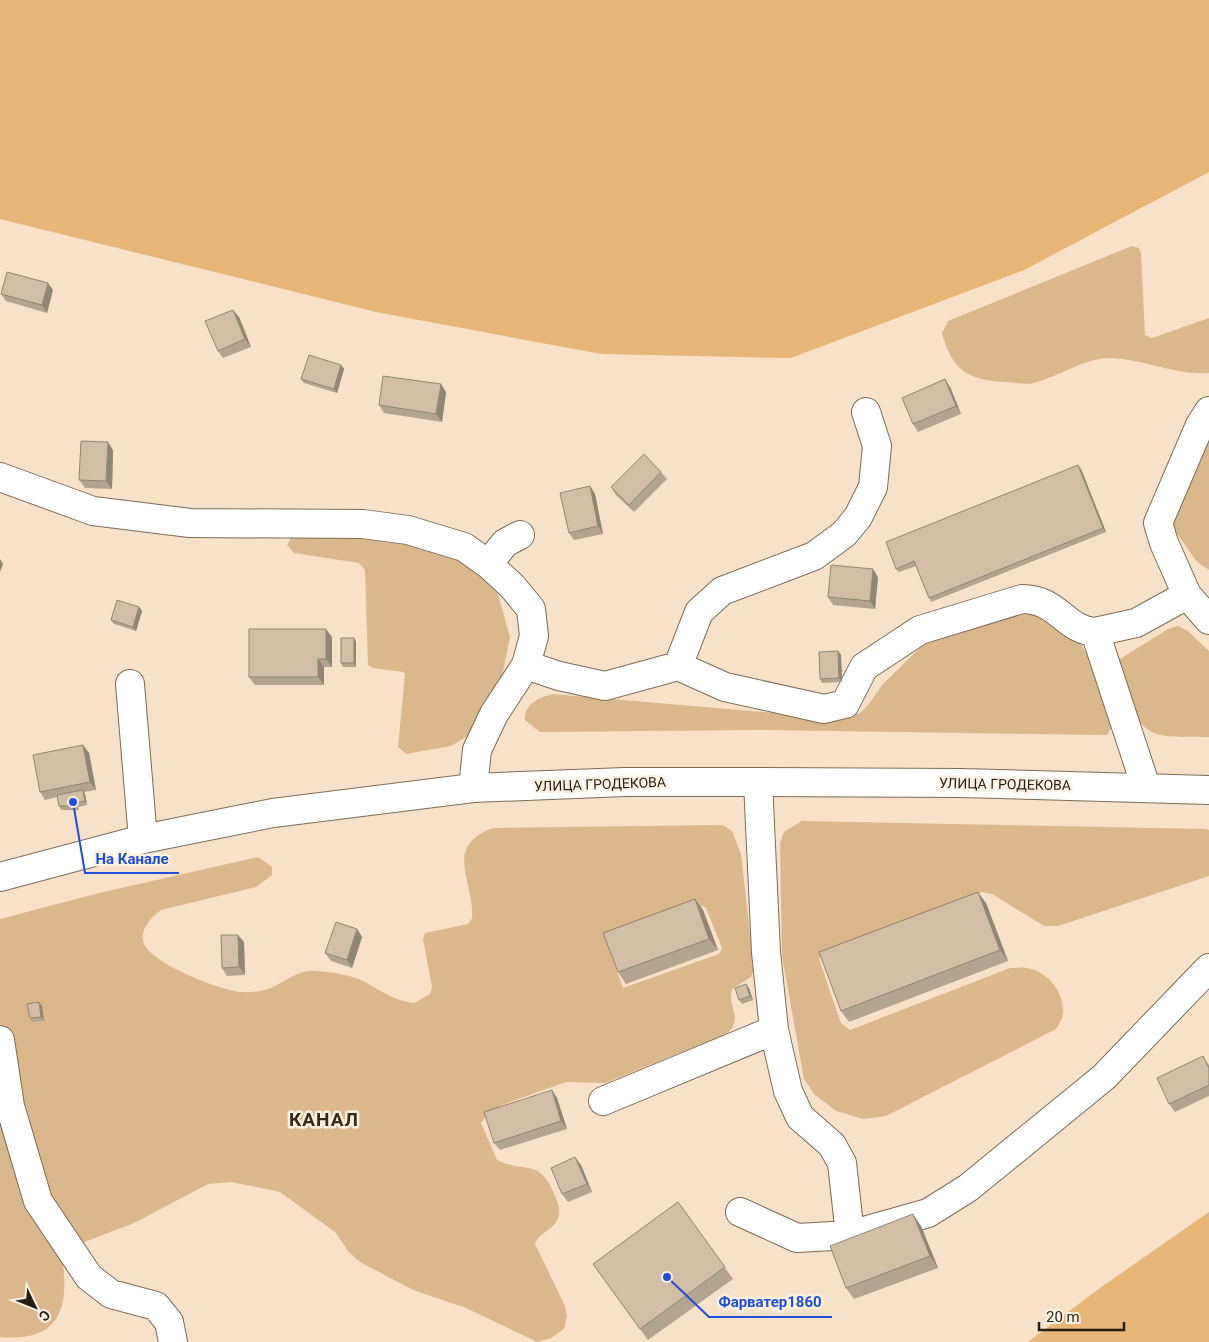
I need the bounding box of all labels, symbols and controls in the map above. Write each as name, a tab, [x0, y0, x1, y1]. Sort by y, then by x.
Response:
street label: УЛИЦА ГРОДЕКОВА	[534, 774, 666, 794]
street label: УЛИЦА ГРОДЕКОВА	[939, 775, 1071, 793]
callout: На Канале	[85, 843, 179, 873]
text: На Канале	[95, 850, 169, 868]
district label: КАНАЛ	[289, 1108, 359, 1131]
north arrow	[10, 1282, 60, 1332]
callout: Фарватер1860	[709, 1287, 832, 1317]
text: Фарватер1860	[718, 1293, 822, 1311]
scale bar	[1039, 1300, 1124, 1332]
text: С	[36, 1307, 53, 1325]
text: 20 m	[1046, 1308, 1080, 1326]

